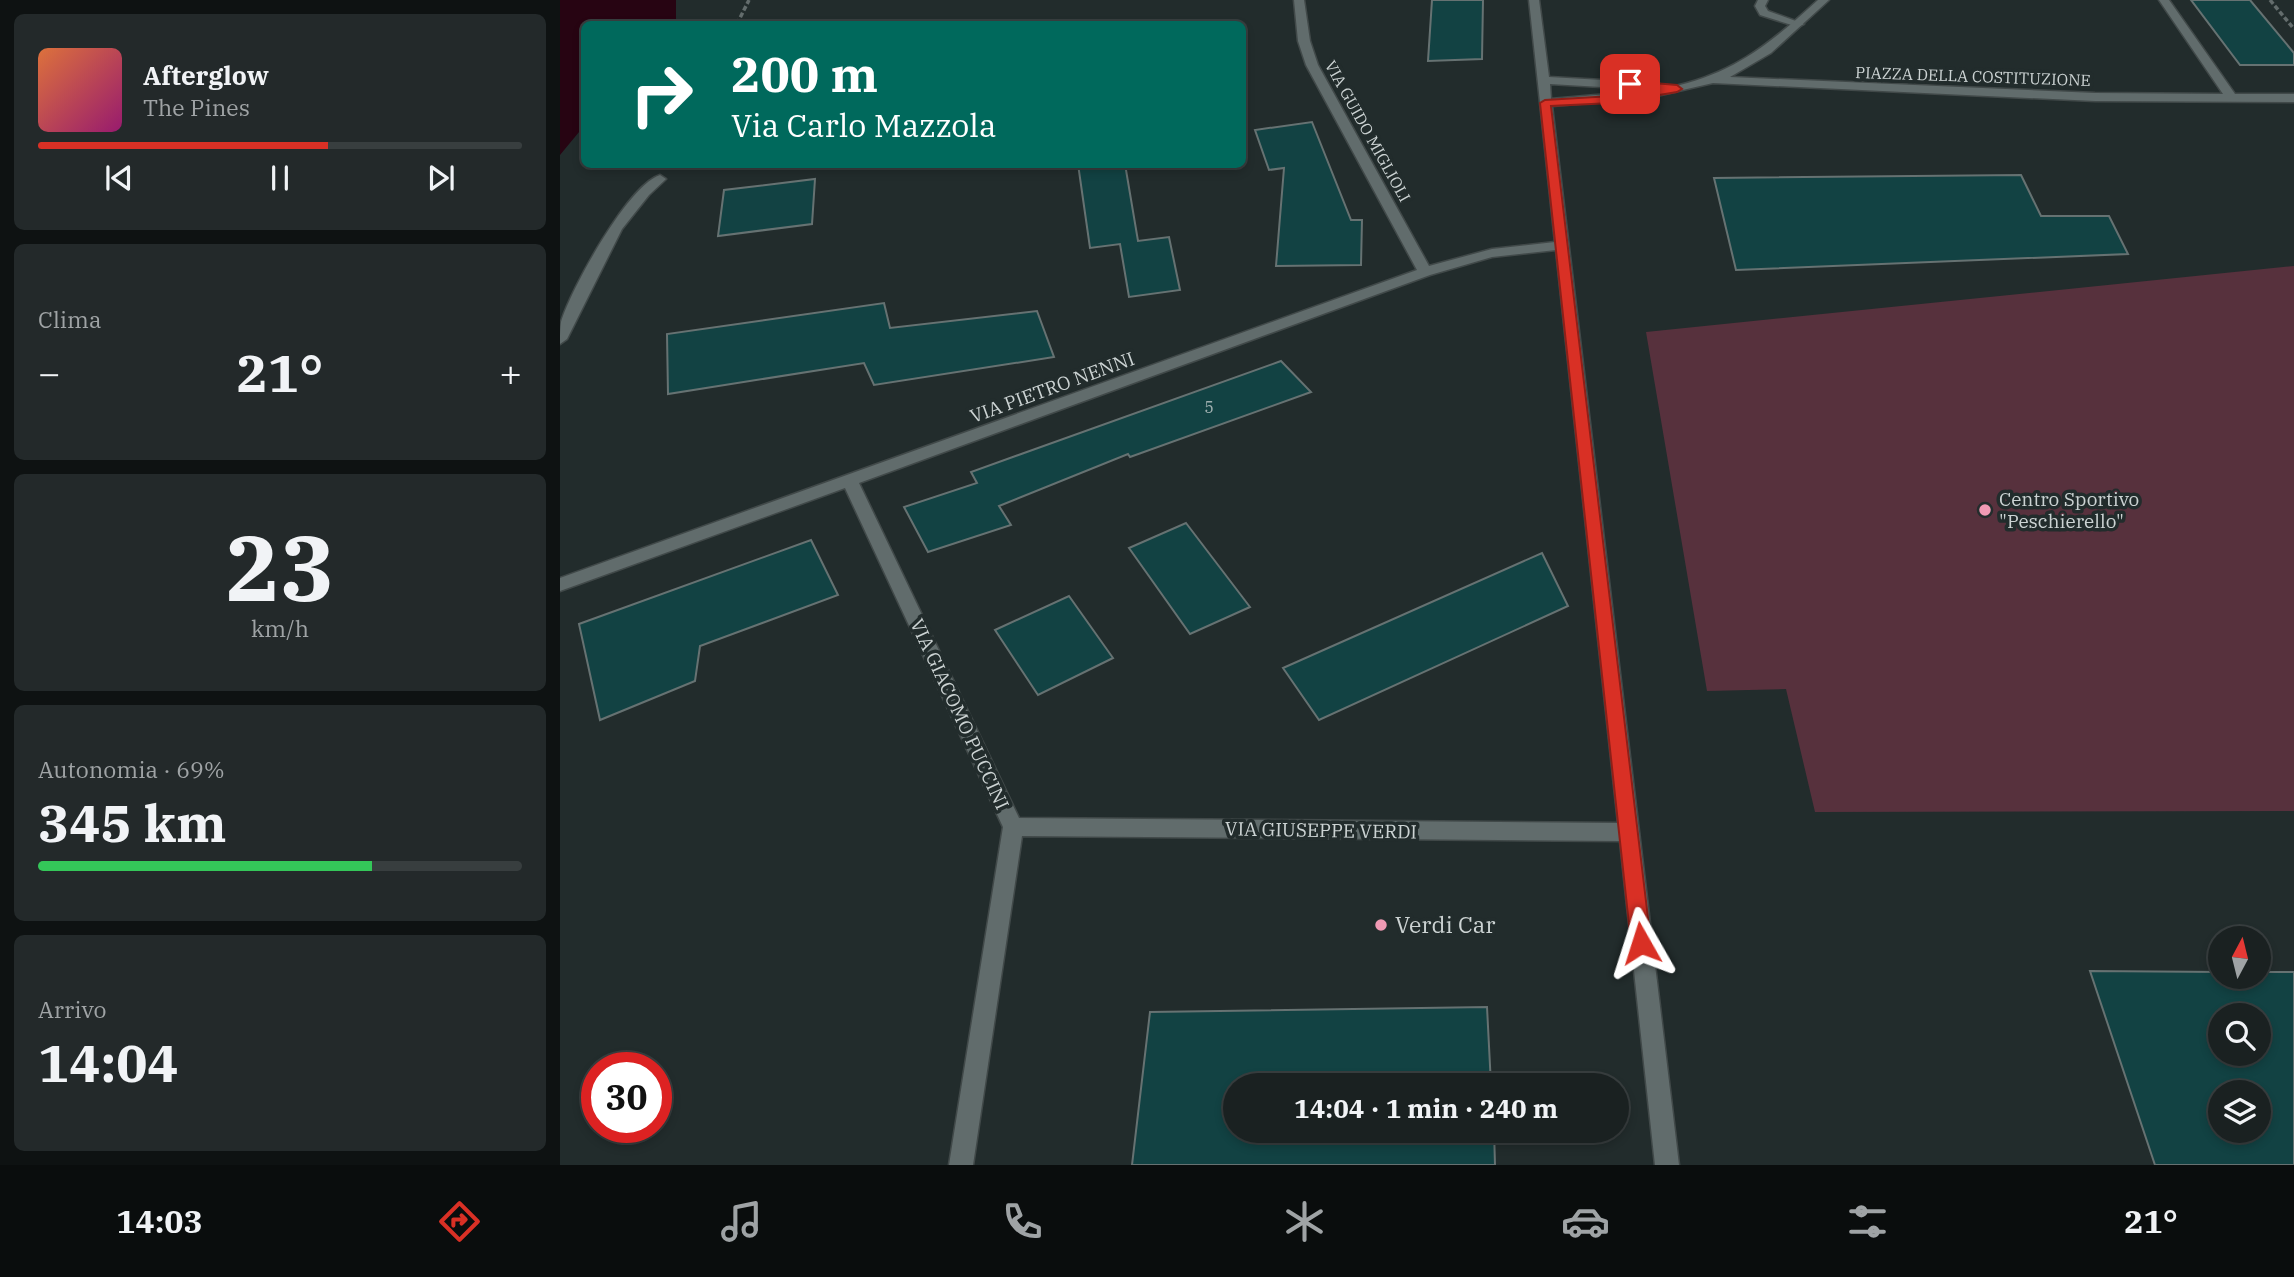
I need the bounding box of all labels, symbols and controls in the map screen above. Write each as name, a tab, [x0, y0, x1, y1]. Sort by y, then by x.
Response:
text: 200 m	[731, 42, 878, 105]
icon: right	[616, 49, 707, 140]
pin	[1600, 54, 1660, 114]
street label: VIA GUIDO MIGLIOLI	[1321, 57, 1415, 205]
text: Afterglow	[143, 58, 269, 92]
street label: PIAZZA DELLA COSTITUZIONE	[1855, 62, 2091, 90]
icon: arrive	[1611, 65, 1649, 103]
text: The Pines	[143, 92, 250, 122]
text: Via Carlo Mazzola	[731, 104, 996, 146]
icon: previous	[100, 159, 138, 197]
icon: pause	[261, 159, 299, 197]
icon: next	[422, 159, 460, 197]
text: Clima	[38, 304, 102, 334]
text: 21°	[237, 339, 323, 406]
street label: VIA PIETRO NENNI	[966, 346, 1138, 428]
text: −	[38, 348, 61, 397]
text: +	[499, 348, 522, 397]
house number: 5	[1204, 397, 1214, 417]
place label: Centro Sportivo "Peschierello"	[1999, 487, 2139, 533]
marker: Centro Sportivo "Peschierello"	[1977, 502, 1993, 518]
text: 23	[225, 508, 335, 626]
text: km/h	[251, 613, 309, 643]
street label: VIA GIACOMO PUCCINI	[905, 615, 1015, 813]
text: Autonomia · 69%	[38, 754, 225, 784]
text: 345 km	[38, 789, 227, 856]
street label: VIA GIUSEPPE VERDI	[1225, 816, 1417, 844]
position arrow	[1604, 906, 1678, 980]
place label: Verdi Car	[1395, 909, 1496, 939]
marker: Verdi Car	[1373, 917, 1389, 933]
north arrow	[2208, 926, 2272, 989]
map controls	[2208, 926, 2271, 1143]
text: Arrivo	[38, 994, 106, 1024]
button: search	[2208, 1003, 2271, 1066]
text: 14:04	[38, 1029, 179, 1096]
speed limit sign: 30	[581, 1052, 672, 1143]
button: layers	[2208, 1080, 2271, 1143]
text: 14:04 · 1 min · 240 m	[1294, 1091, 1558, 1125]
icon: directions	[435, 1197, 484, 1246]
icon: music	[717, 1197, 766, 1246]
icon: phone	[998, 1197, 1047, 1246]
icon: climate	[1280, 1197, 1329, 1246]
icon: car	[1561, 1197, 1610, 1246]
icon: filters	[1843, 1197, 1892, 1246]
text: 14:03	[116, 1200, 203, 1242]
text: 21°	[2124, 1200, 2178, 1242]

